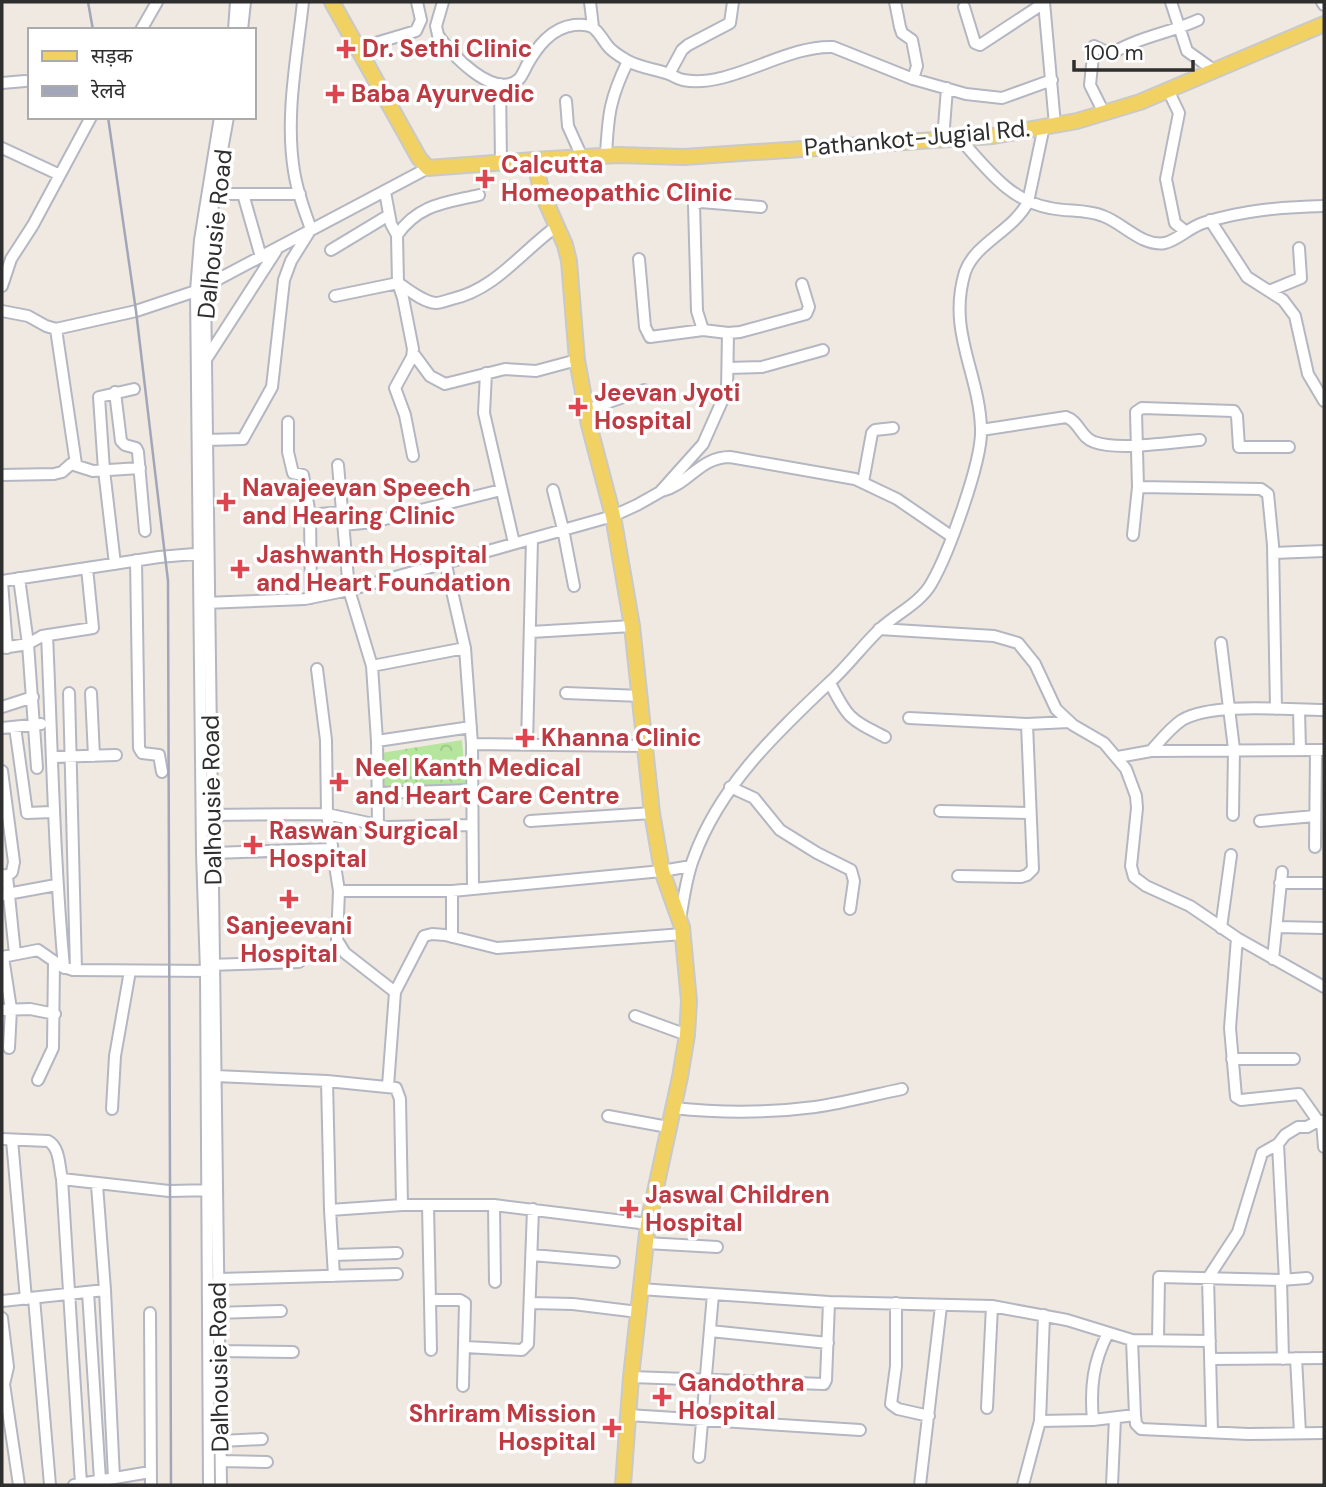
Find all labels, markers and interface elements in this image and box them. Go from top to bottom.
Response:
legend [28,28,256,119]
scale bar [1074,28,1193,72]
place label: Dr. Sethi Clinic [362,33,532,64]
marker: Dr. Sethi Clinic [336,39,356,59]
text: 100 m [1084,39,1144,67]
text: सड़क [91,42,133,70]
text: रेलवे [90,77,126,105]
place label: Baba Ayurvedic [351,78,535,109]
marker: Baba Ayurvedic [325,84,345,104]
street label: Pathankot-Jugial Rd. [803,112,1031,163]
street label: Dalhousie Road [190,148,239,320]
place label: Calcutta Homeopathic Clinic [501,149,733,208]
marker: Calcutta Homeopathic Clinic [475,169,495,189]
place label: Jeevan Jyoti Hospital [594,377,740,436]
marker: Jeevan Jyoti Hospital [568,397,588,417]
place label: Navajeevan Speech and Hearing Clinic [242,472,471,531]
marker: Navajeevan Speech and Hearing Clinic [216,492,236,512]
place label: Jashwanth Hospital and Heart Foundation [256,539,511,598]
marker: Jashwanth Hospital and Heart Foundation [230,559,250,579]
street label: Dalhousie Road [195,715,228,885]
place label: Khanna Clinic [541,722,702,753]
marker: Khanna Clinic [515,728,535,748]
place label: Neel Kanth Medical and Heart Care Centre [355,752,620,811]
marker: Neel Kanth Medical and Heart Care Centre [329,772,349,792]
place label: Raswan Surgical Hospital [269,815,458,874]
marker: Raswan Surgical Hospital [243,835,263,855]
marker: Sanjeevani Hospital [279,889,299,909]
place label: Sanjeevani Hospital [226,910,352,969]
place label: Jaswal Children Hospital [645,1179,830,1238]
marker: Jaswal Children Hospital [619,1199,639,1219]
street label: Dalhousie Road [202,1282,235,1452]
place label: Gandothra Hospital [678,1367,805,1426]
marker: Gandothra Hospital [652,1387,672,1407]
place label: Shriram Mission Hospital [409,1398,596,1457]
marker: Shriram Mission Hospital [602,1418,622,1438]

